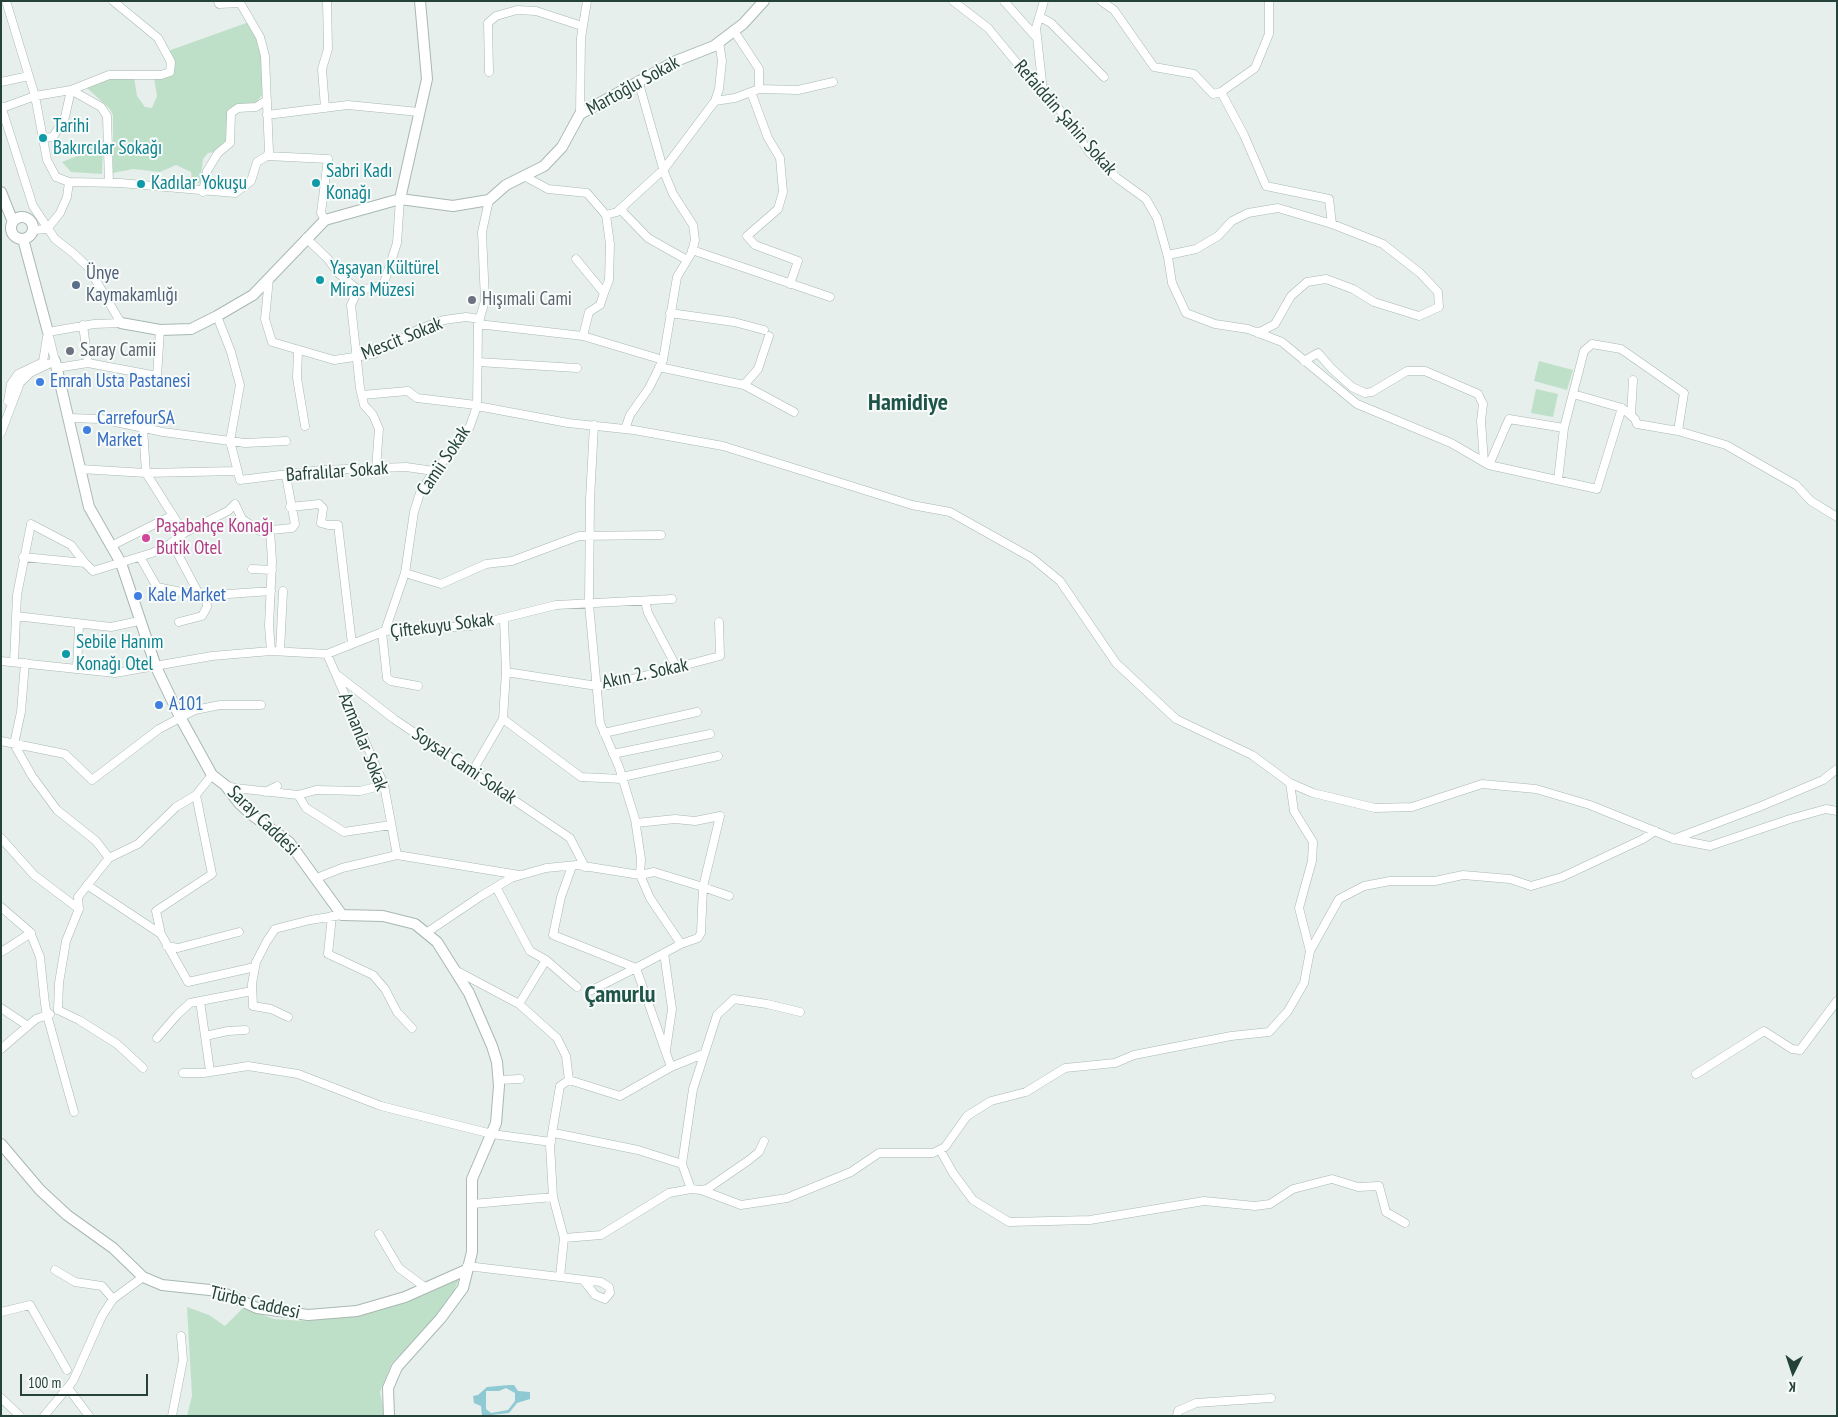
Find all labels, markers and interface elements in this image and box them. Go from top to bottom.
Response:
street label: Martoğlu Sokak [583,51,683,121]
street label: Refaiddin Şahin Sokak [1009,56,1121,180]
place label: Tarihi Bakırcılar Sokağı [53,116,162,160]
marker: Tarihi Bakırcılar Sokağı [37,132,49,144]
place label: Sabri Kadı Konağı [326,161,392,205]
place label: Kadılar Yokuşu [151,173,247,195]
marker: Sabri Kadı Konağı [310,177,322,189]
marker: Kadılar Yokuşu [135,178,147,190]
place label: Yaşayan Kültürel Miras Müzesi [330,258,439,302]
place label: Ünye Kaymakamlığı [86,263,178,307]
marker: Yaşayan Kültürel Miras Müzesi [314,274,326,286]
marker: Ünye Kaymakamlığı [70,279,82,291]
place label: Hışımali Cami [482,289,572,311]
marker: Hışımali Cami [466,294,478,306]
street label: Mescit Sokak [358,312,446,366]
place label: Saray Camii [80,340,156,362]
marker: Saray Camii [64,345,76,357]
place label: Emrah Usta Pastanesi [50,371,191,393]
marker: Emrah Usta Pastanesi [34,376,46,388]
district label: Hamidiye [868,389,948,417]
place label: CarrefourSA Market [97,408,175,452]
street label: Camii Sokak [412,422,476,500]
marker: CarrefourSA Market [81,424,93,436]
street label: Bafralılar Sokak [285,457,389,487]
place label: Paşabahçe Konağı Butik Otel [156,516,273,560]
marker: Paşabahçe Konağı Butik Otel [140,532,152,544]
place label: Kale Market [148,585,226,607]
marker: Kale Market [132,590,144,602]
street label: Çiftekuyu Sokak [389,608,495,644]
place label: Sebile Hanım Konağı Otel [76,632,163,676]
marker: Sebile Hanım Konağı Otel [60,648,72,660]
street label: Akın 2. Sokak [600,654,690,694]
street label: Azmanlar Sokak [333,690,393,794]
place label: A101 [169,694,204,716]
marker: A101 [153,699,165,711]
street label: Soysal Cami Sokak [407,723,521,809]
street label: Saray Caddesi [222,781,304,861]
district label: Çamurlu [585,981,655,1009]
street label: Türbe Caddesi [208,1282,302,1324]
north arrow [1768,1347,1818,1397]
scale bar [22,1364,150,1396]
text: 100 m [28,1373,61,1392]
text: K [1788,1378,1796,1396]

